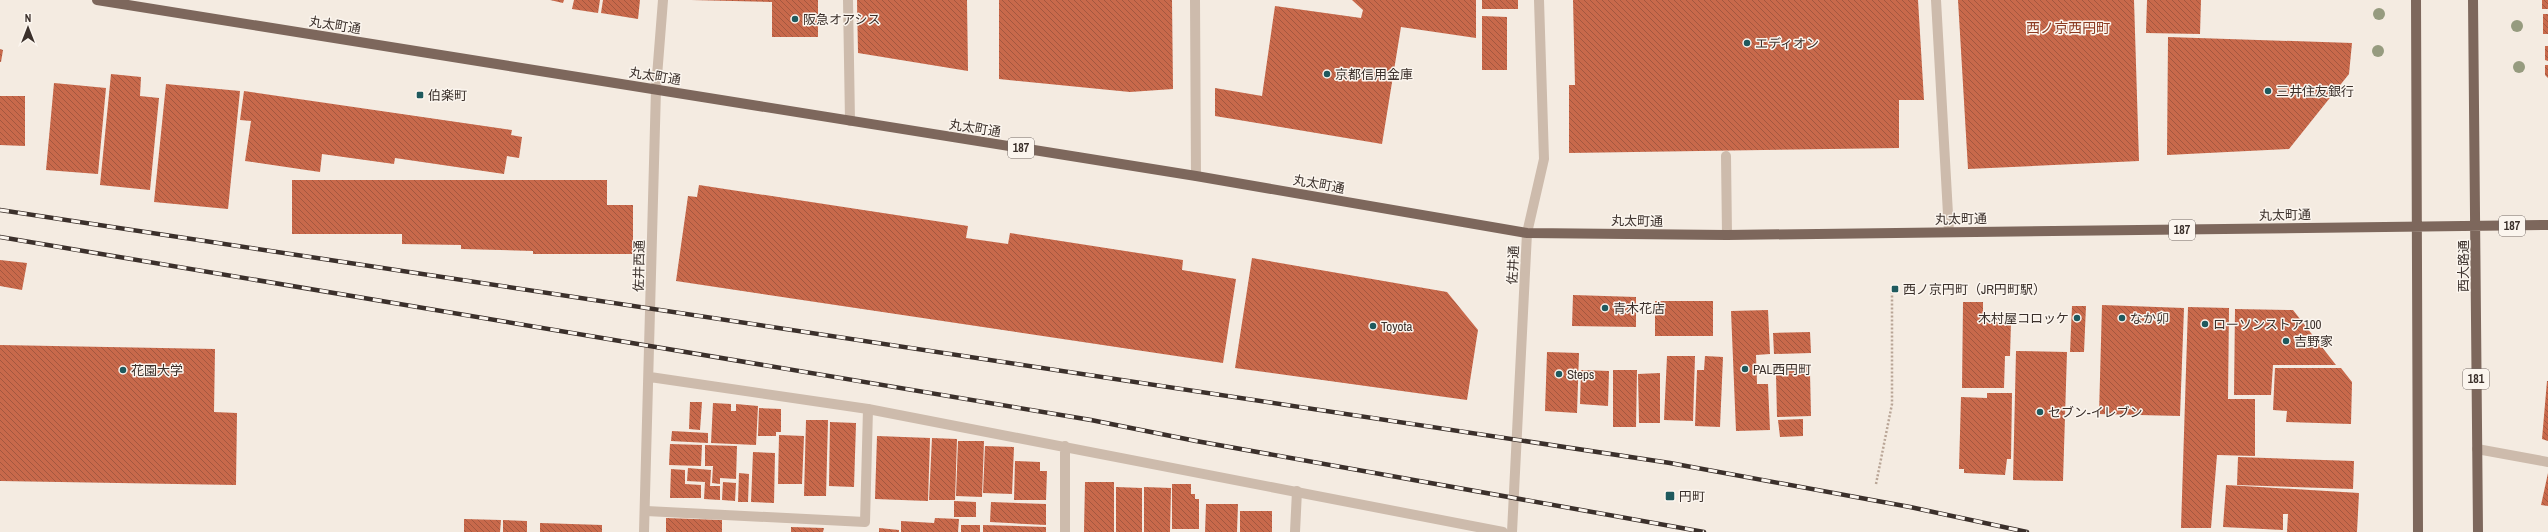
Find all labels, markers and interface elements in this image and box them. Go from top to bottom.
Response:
north arrow [8,8,48,48]
text: N [25,11,31,25]
place label: 阪急オアシス [803,11,880,28]
street label: 丸太町通 [308,13,362,37]
marker: 阪急オアシス [790,14,800,24]
district label: 西ノ京西円町 [2026,19,2110,37]
place label: エディオン [1755,35,1819,52]
marker: エディオン [1742,38,1752,48]
street label: 丸太町通 [628,64,682,88]
place label: 京都信用金庫 [1335,66,1413,83]
marker: 京都信用金庫 [1322,69,1332,79]
place label: 三井住友銀行 [2276,83,2354,100]
marker: 三井住友銀行 [2263,86,2273,96]
place label: 伯楽町 [428,87,467,104]
marker: 伯楽町 [415,90,425,100]
street label: 丸太町通 [948,116,1002,140]
road number: 187 [1008,138,1034,158]
street label: 丸太町通 [1292,171,1346,197]
street label: 丸太町通 [2259,206,2311,224]
street label: 丸太町通 [1935,210,1987,228]
street label: 丸太町通 [1611,212,1663,230]
road number: 187 [2499,216,2525,236]
road number: 187 [2169,220,2195,240]
street label: 佐井西通 [630,240,648,292]
street label: 西大路通 [2455,240,2472,292]
street label: 佐井通 [1503,245,1523,285]
place label: 西ノ京円町（JR円町駅） [1903,281,2046,298]
marker: 西ノ京円町（JR円町駅） [1890,284,1900,294]
place label: 青木花店 [1613,300,1665,317]
marker: 青木花店 [1600,303,1610,313]
place label: 木村屋コロッケ [1978,310,2069,327]
place label: なか卯 [2130,310,2169,327]
marker: 木村屋コロッケ [2072,313,2082,323]
marker: なか卯 [2117,313,2127,323]
place label: ローソンストア100 [2213,316,2322,333]
place label: Toyota [1381,318,1412,335]
marker: ローソンストア100 [2200,319,2210,329]
marker: Toyota [1368,321,1378,331]
place label: 吉野家 [2294,333,2333,350]
marker: 吉野家 [2281,336,2291,346]
place label: PAL西円町 [1753,361,1811,378]
place label: 花園大学 [131,362,183,379]
marker: PAL西円町 [1740,364,1750,374]
marker: 花園大学 [118,365,128,375]
place label: Steps [1567,366,1594,383]
marker: Steps [1554,369,1564,379]
road number: 181 [2463,369,2489,389]
place label: セブン-イレブン [2048,404,2143,421]
marker: セブン-イレブン [2035,407,2045,417]
place label: 円町 [1679,488,1705,505]
marker: 円町 [1664,490,1676,502]

